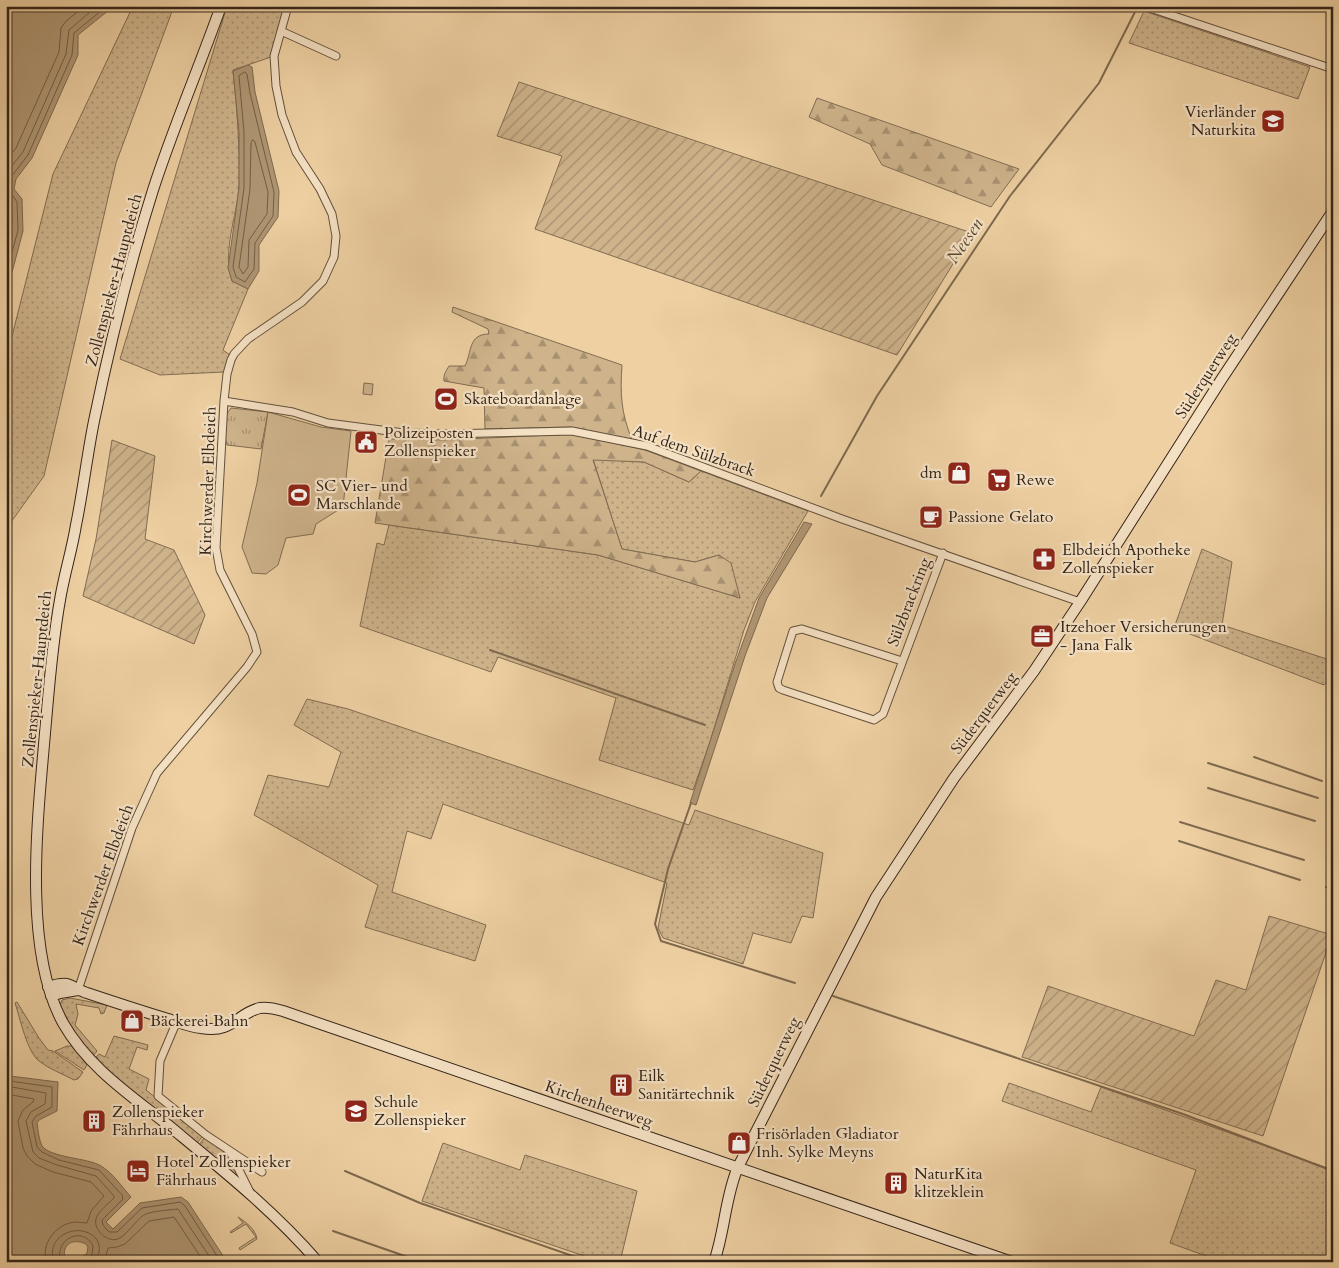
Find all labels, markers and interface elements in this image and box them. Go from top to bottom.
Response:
place label: Vierländer Naturkita [1185,101,1256,141]
school or university icon: Vierländer Naturkita [1260,108,1286,134]
street label: Zollenspieker-Hauptdeich [80,191,148,369]
water label: Neesen [941,213,989,269]
street label: Süderquerweg [1170,329,1242,423]
sports icon: Skateboardanlage [433,386,459,412]
place label: Skateboardanlage [464,388,582,410]
street label: Kirchwerder Elbdeich [194,406,222,556]
street label: Auf dem Sülzbrack [630,420,759,482]
place label: Polizeiposten Zollenspieker [384,422,476,462]
public building icon: Polizeiposten Zollenspieker [353,429,379,455]
shop icon: dm [946,460,972,486]
place label: dm [920,462,942,484]
supermarket icon: Rewe [986,467,1012,493]
place label: Rewe [1016,469,1054,491]
place label: SC Vier- und Marschlande [316,475,408,515]
sports icon: SC Vier- und Marschlande [286,482,312,508]
cafe icon: Passione Gelato [918,504,944,530]
place label: Passione Gelato [948,506,1054,528]
place label: Elbdeich Apotheke Zollenspieker [1062,539,1191,579]
pharmacy icon: Elbdeich Apotheke Zollenspieker [1031,546,1057,572]
street label: Sülzbrackring [882,554,936,650]
street label: Zollenspieker-Hauptdeich [17,589,57,769]
place label: Itzehoer Versicherungen - Jana Falk [1060,616,1227,656]
office icon: Itzehoer Versicherungen - Jana Falk [1029,623,1055,649]
street label: Süderquerweg [946,667,1022,759]
street label: Kirchwerder Elbdeich [67,801,139,949]
shop icon: Bäckerei Bahn [119,1008,145,1034]
place label: Bäckerei Bahn [150,1010,249,1032]
street label: Süderquerweg [743,1013,805,1111]
place label: Eilk Sanitärtechnik [638,1065,735,1105]
building icon: Eilk Sanitärtechnik [608,1072,634,1098]
street label: Kirchenheerweg [542,1075,656,1133]
place label: Schule Zollenspieker [374,1091,466,1131]
school or university icon: Schule Zollenspieker [343,1098,369,1124]
place label: Zollenspieker Fährhaus [112,1101,204,1141]
building icon: Zollenspieker Fährhaus [81,1108,107,1134]
place label: Frisörladen Gladiator Inh. Sylke Meyns [756,1123,899,1163]
shop icon: Frisörladen Gladiator Inh. Sylke Meyns [726,1130,752,1156]
place label: Hotel Zollenspieker Fährhaus [156,1151,291,1191]
hotel icon: Hotel Zollenspieker Fährhaus [125,1158,151,1184]
place label: NaturKita klitzeklein [914,1163,984,1203]
building icon: NaturKita klitzeklein [883,1170,909,1196]

